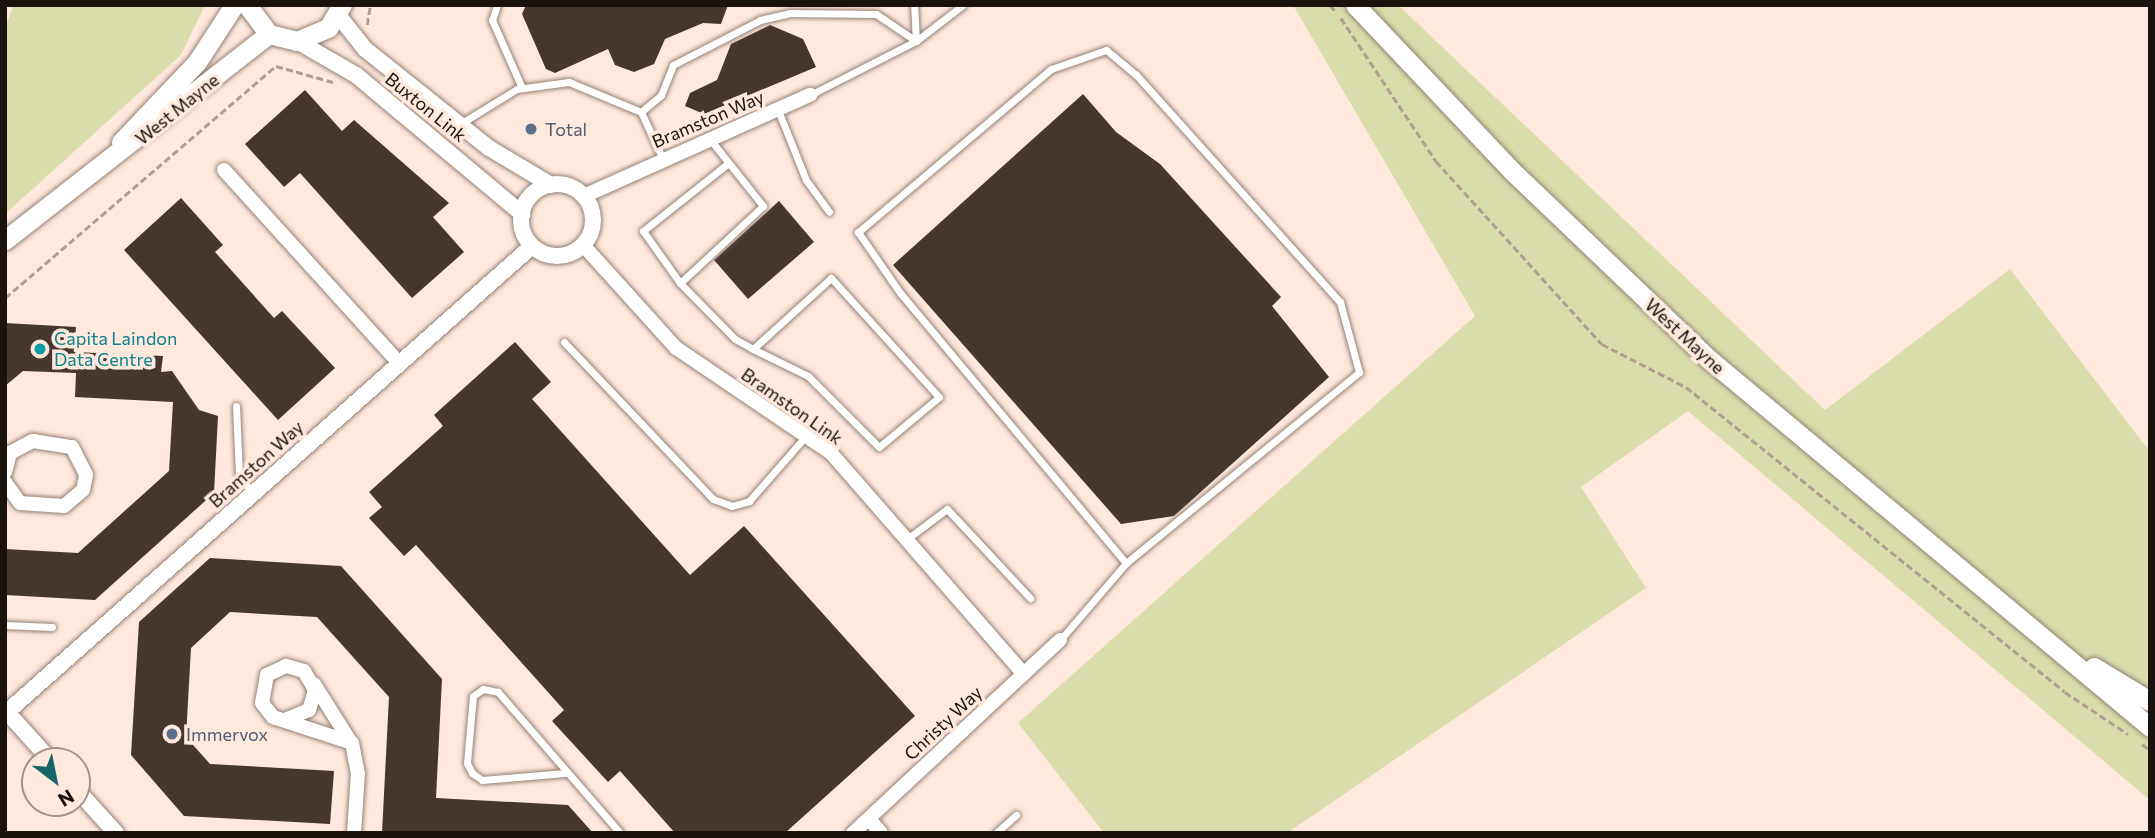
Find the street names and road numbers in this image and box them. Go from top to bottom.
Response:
street label: Buxton Link [381,68,471,146]
street label: West Mayne [131,69,223,149]
street label: Bramston Way [649,86,767,152]
street label: West Mayne [1641,294,1729,378]
street label: Bramston Link [737,363,847,449]
street label: Bramston Way [204,416,308,512]
street label: Christy Way [900,681,986,765]

